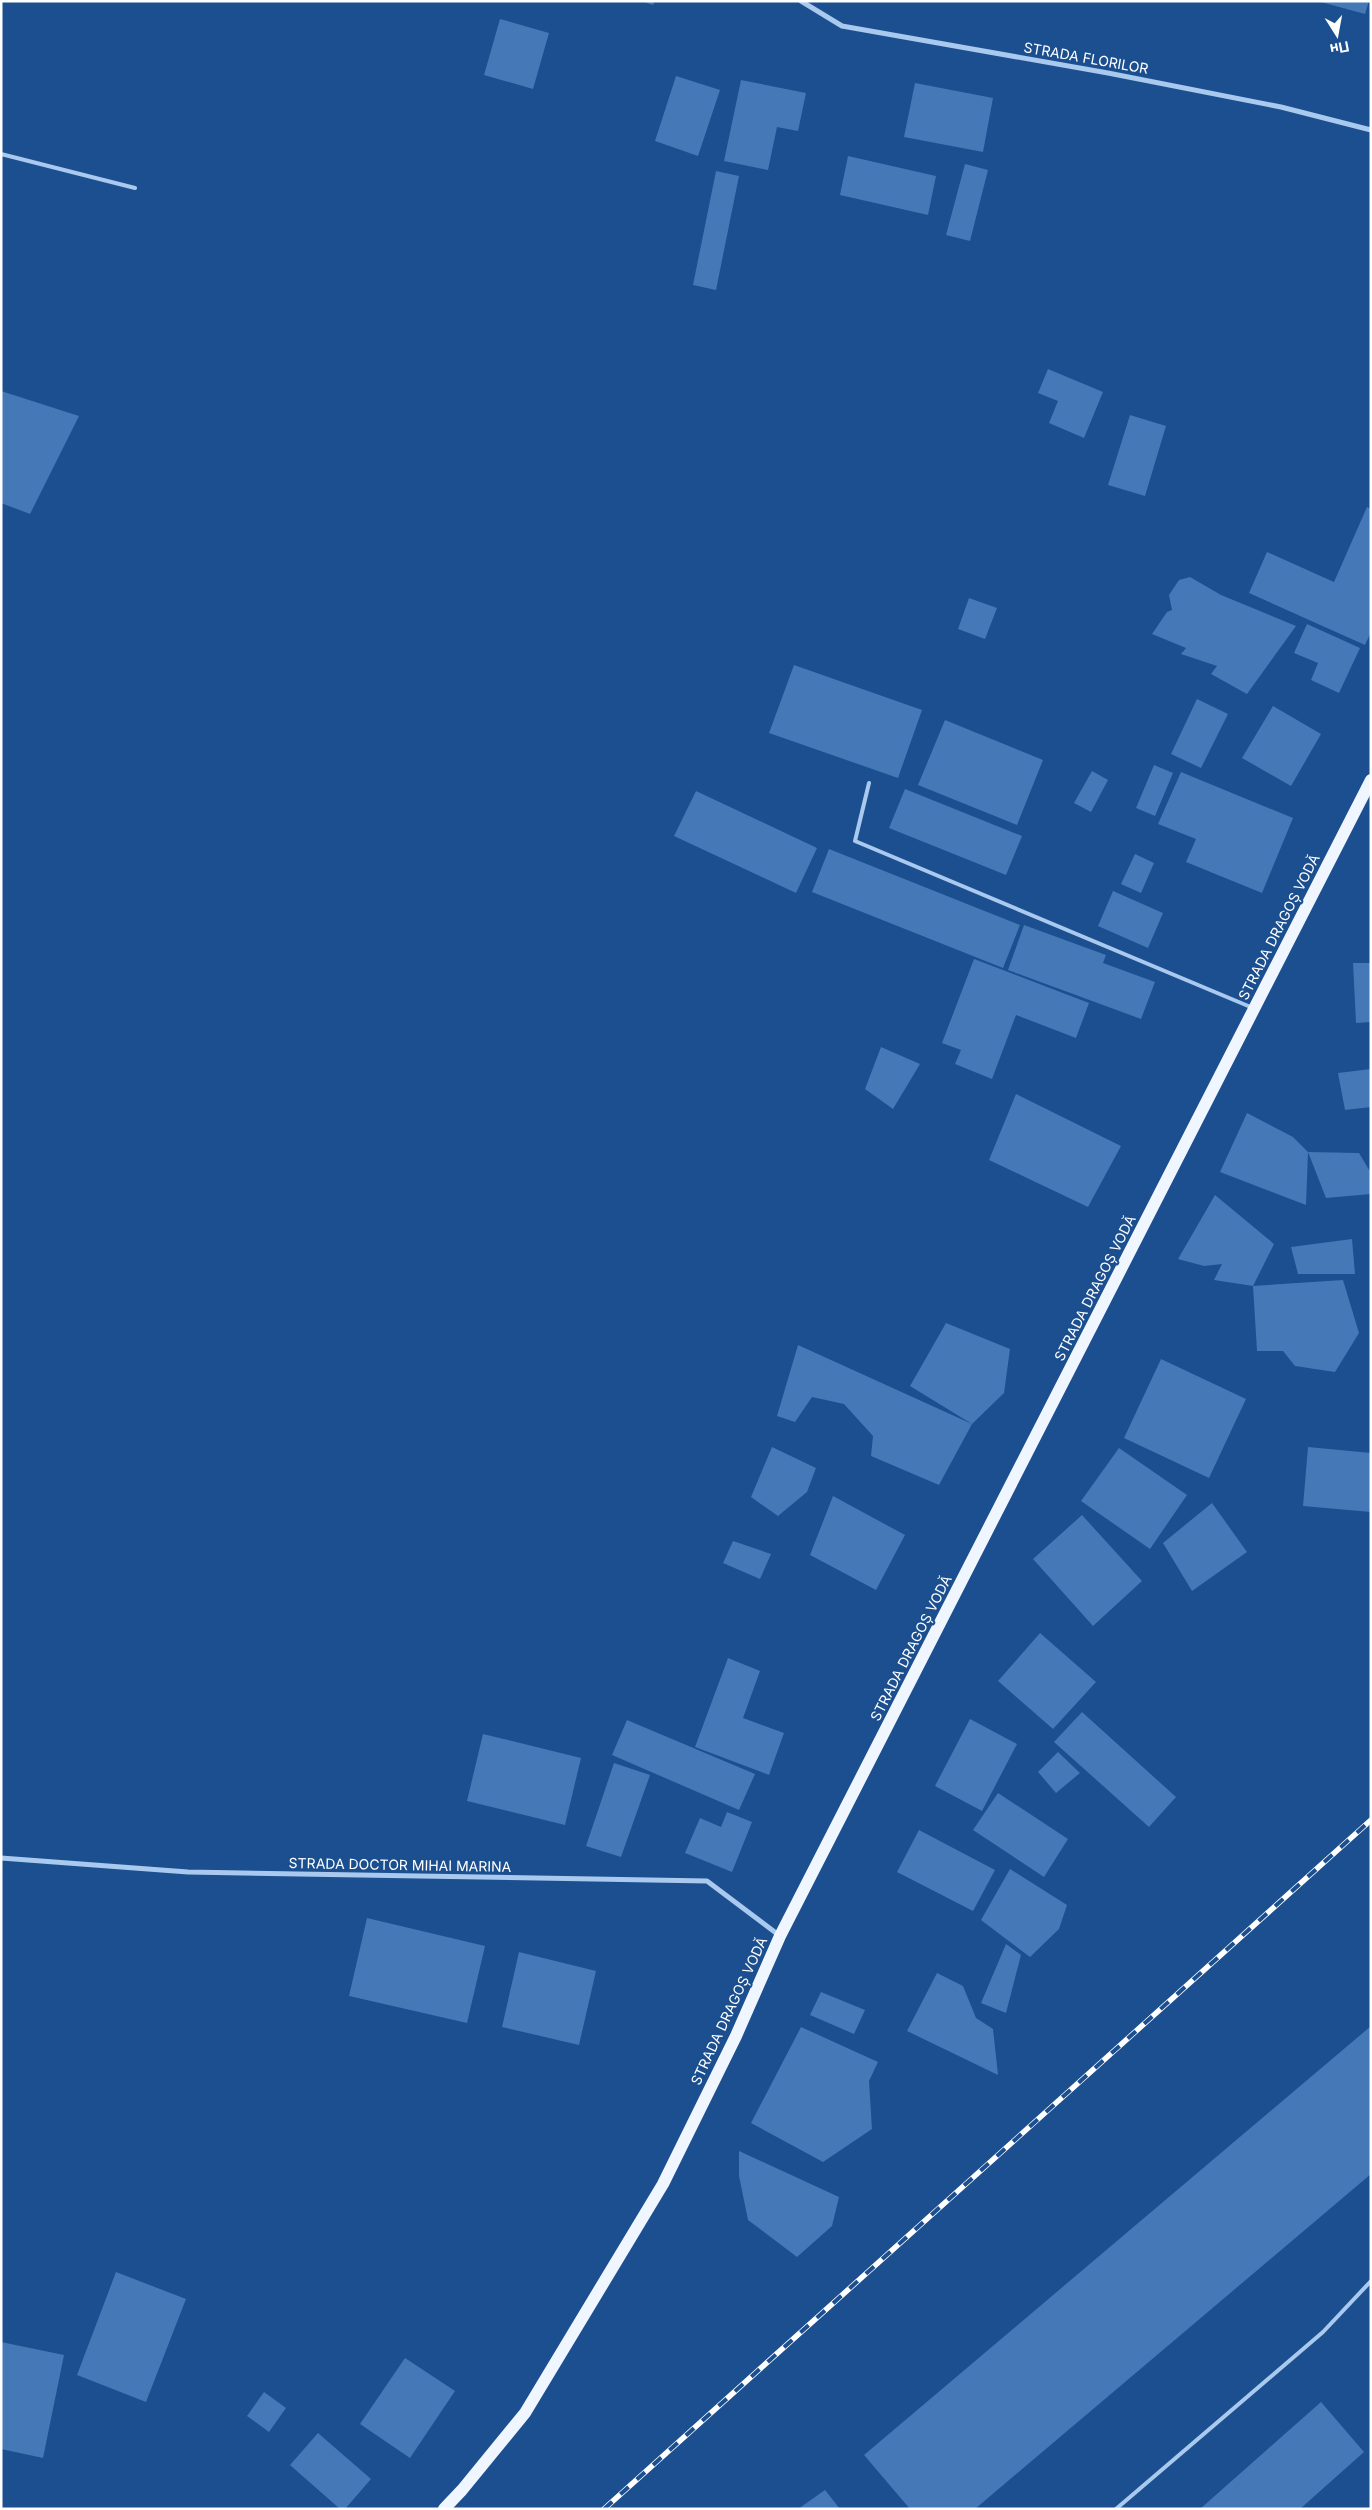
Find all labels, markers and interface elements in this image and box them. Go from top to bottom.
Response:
north arrow [1312,10,1362,60]
street label: STRADA FLORILOR [1022,38,1150,77]
text: Пн [1329,38,1351,58]
street label: STRADA DRAGOȘ VODĂ [1233,850,1324,1003]
street label: STRADA DRAGOȘ VODĂ [1049,1211,1140,1364]
street label: STRADA DRAGOȘ VODĂ [865,1571,956,1724]
street label: STRADA DOCTOR MIHAI MARINA [289,1854,512,1875]
street label: STRADA DRAGOȘ VODĂ [686,1933,771,2088]

